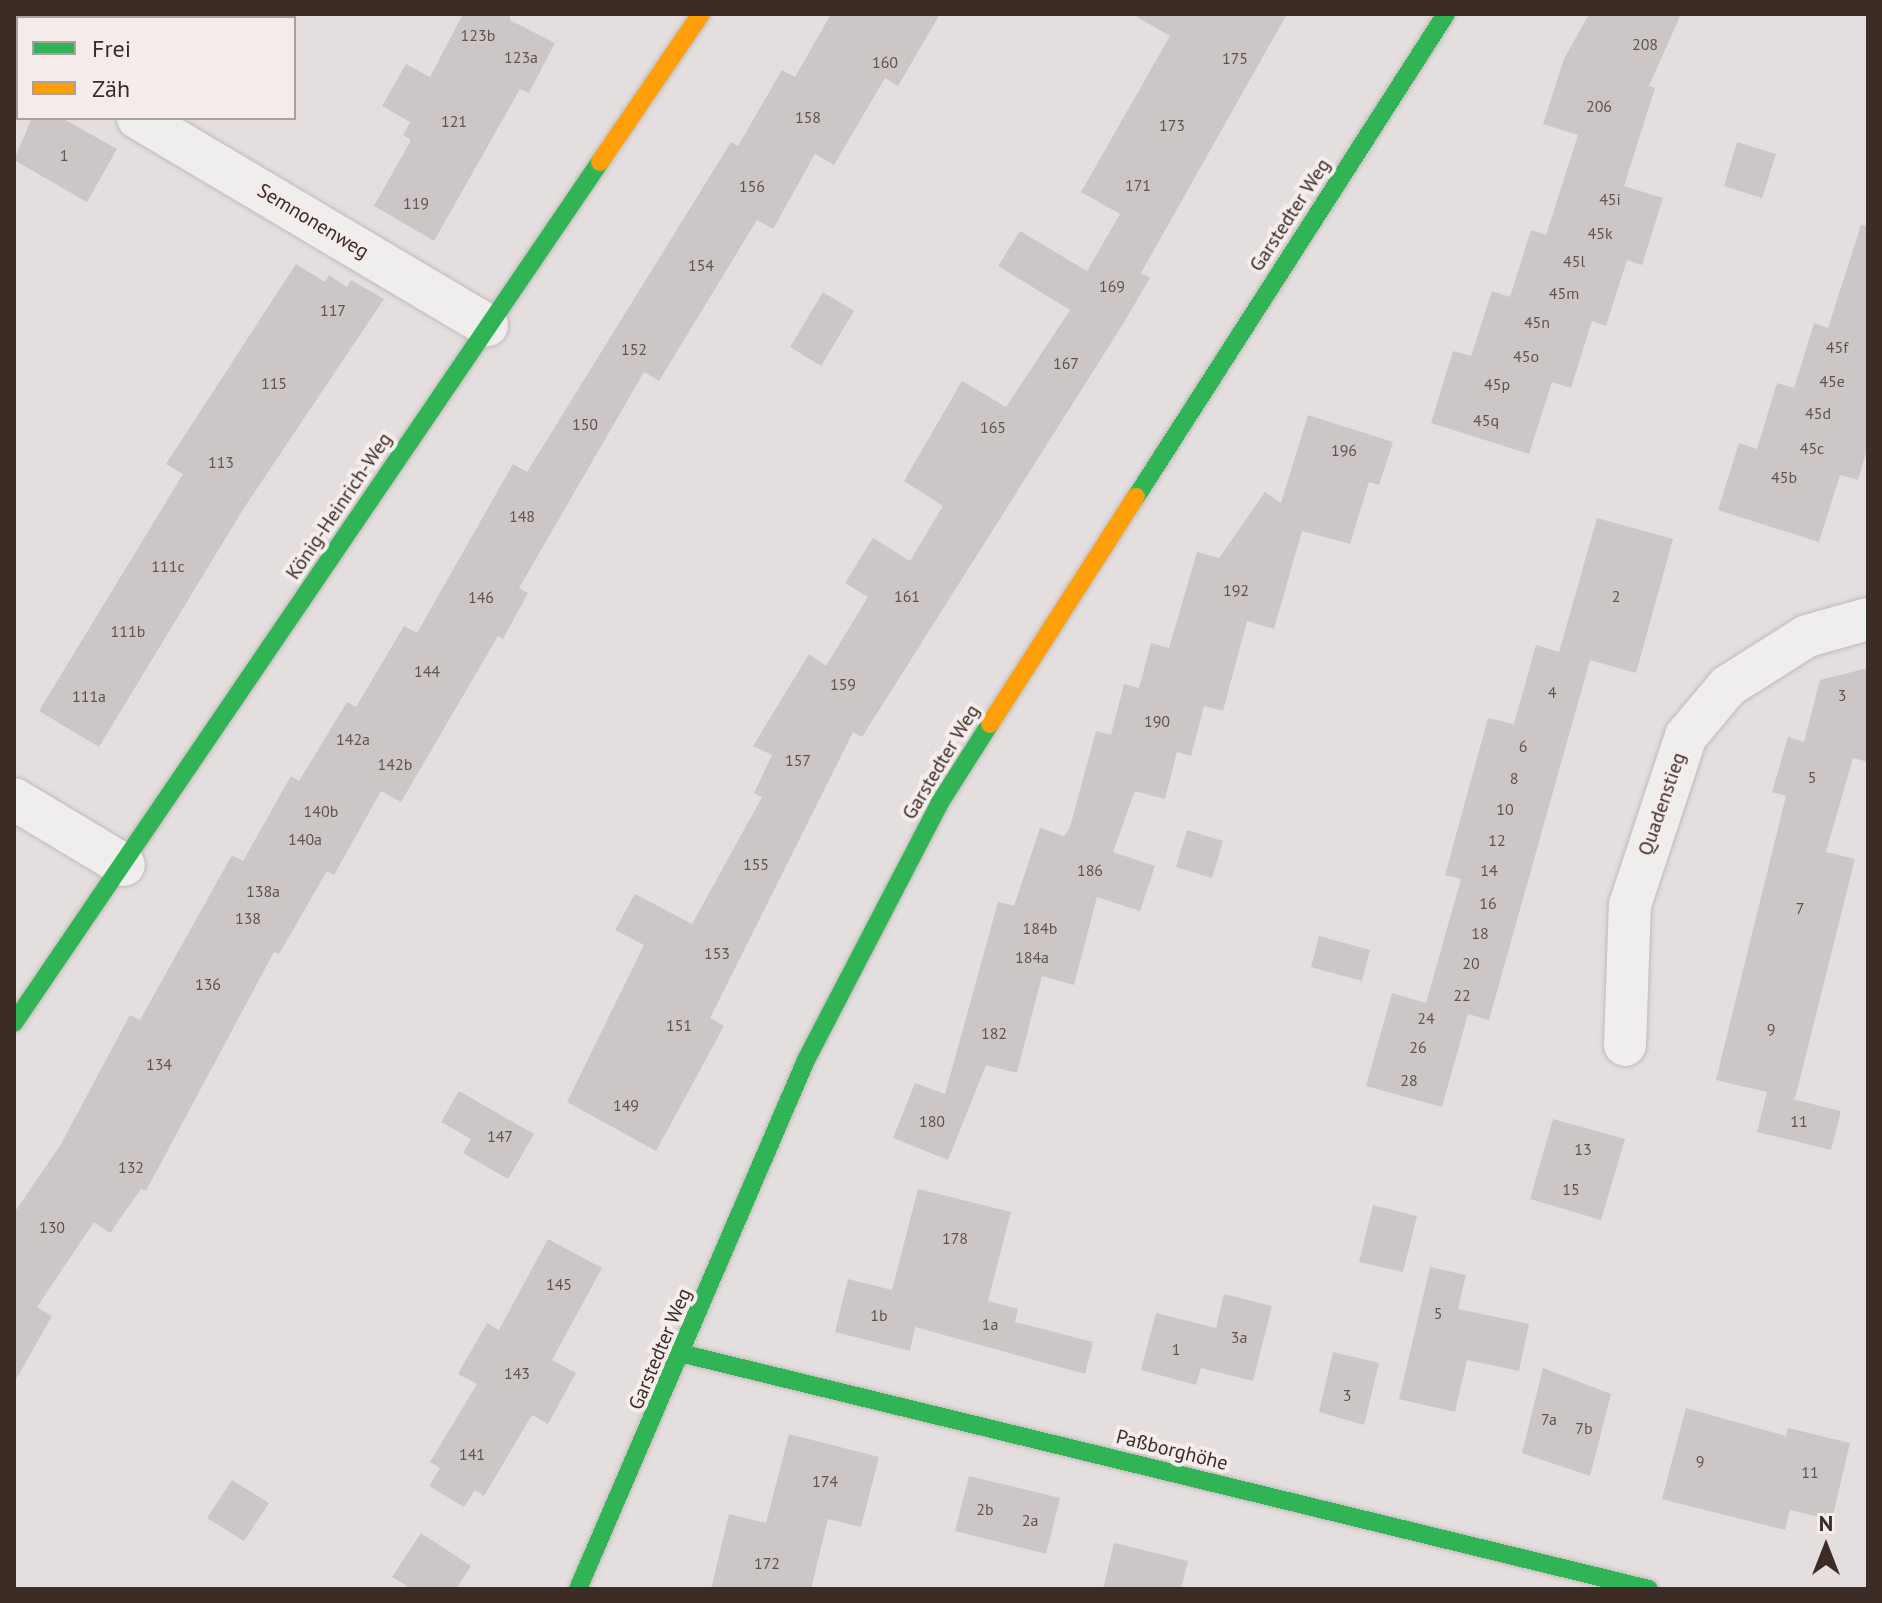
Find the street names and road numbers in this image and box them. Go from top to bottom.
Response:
street label: Garstedter Weg [1245,154,1335,276]
street label: Semnonenweg [253,178,373,264]
street label: König-Heinrich-Weg [281,428,397,584]
street label: Garstedter Weg [897,700,985,824]
street label: Quadenstieg [1633,749,1691,859]
street label: Garstedter Weg [624,1284,696,1414]
street label: Paßborghöhe [1114,1425,1230,1475]

